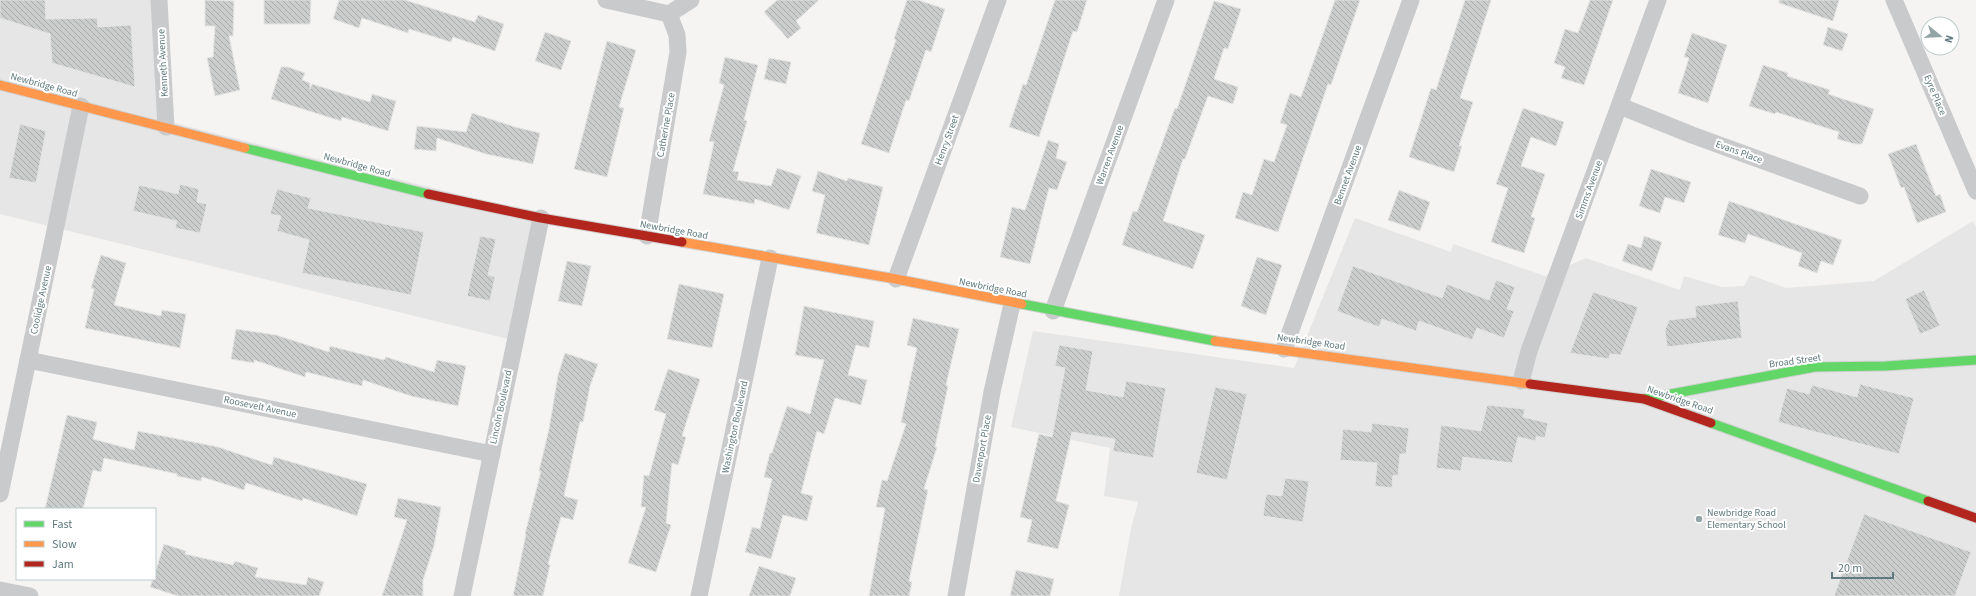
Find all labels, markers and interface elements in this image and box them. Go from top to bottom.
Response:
north arrow [1920,16,1960,56]
street label: Kenneth Avenue [154,29,172,97]
text: N [1941,33,1957,45]
street label: Newbridge Road [9,69,79,101]
street label: Eyre Place [1920,73,1950,117]
street label: Catherine Place [653,92,679,158]
street label: Henry Street [931,112,963,167]
street label: Warren Avenue [1093,123,1127,187]
street label: Evans Place [1714,137,1764,167]
street label: Bennet Avenue [1331,143,1365,207]
street label: Newbridge Road [322,149,392,181]
street label: Simms Avenue [1572,159,1606,221]
street label: Newbridge Road [639,217,709,243]
street label: Coolidge Avenue [27,264,55,336]
street label: Newbridge Road [958,275,1028,301]
street label: Newbridge Road [1276,330,1346,354]
street label: Broad Street [1768,350,1822,372]
street label: Lincoln Boulevard [486,369,516,445]
street label: Washington Boulevard [718,379,752,475]
street label: Newbridge Road [1645,382,1715,418]
street label: Roosevelt Avenue [222,392,298,422]
street label: Davenport Place [969,414,995,484]
place label: Newbridge Road Elementary School [1707,506,1786,532]
legend [16,508,156,580]
marker: Newbridge Road Elementary School [1694,514,1704,524]
text: Fast [52,516,72,533]
text: Slow [52,536,77,553]
scale bar [1832,554,1893,580]
text: Jam [52,556,74,573]
text: 20 m [1838,560,1862,577]

